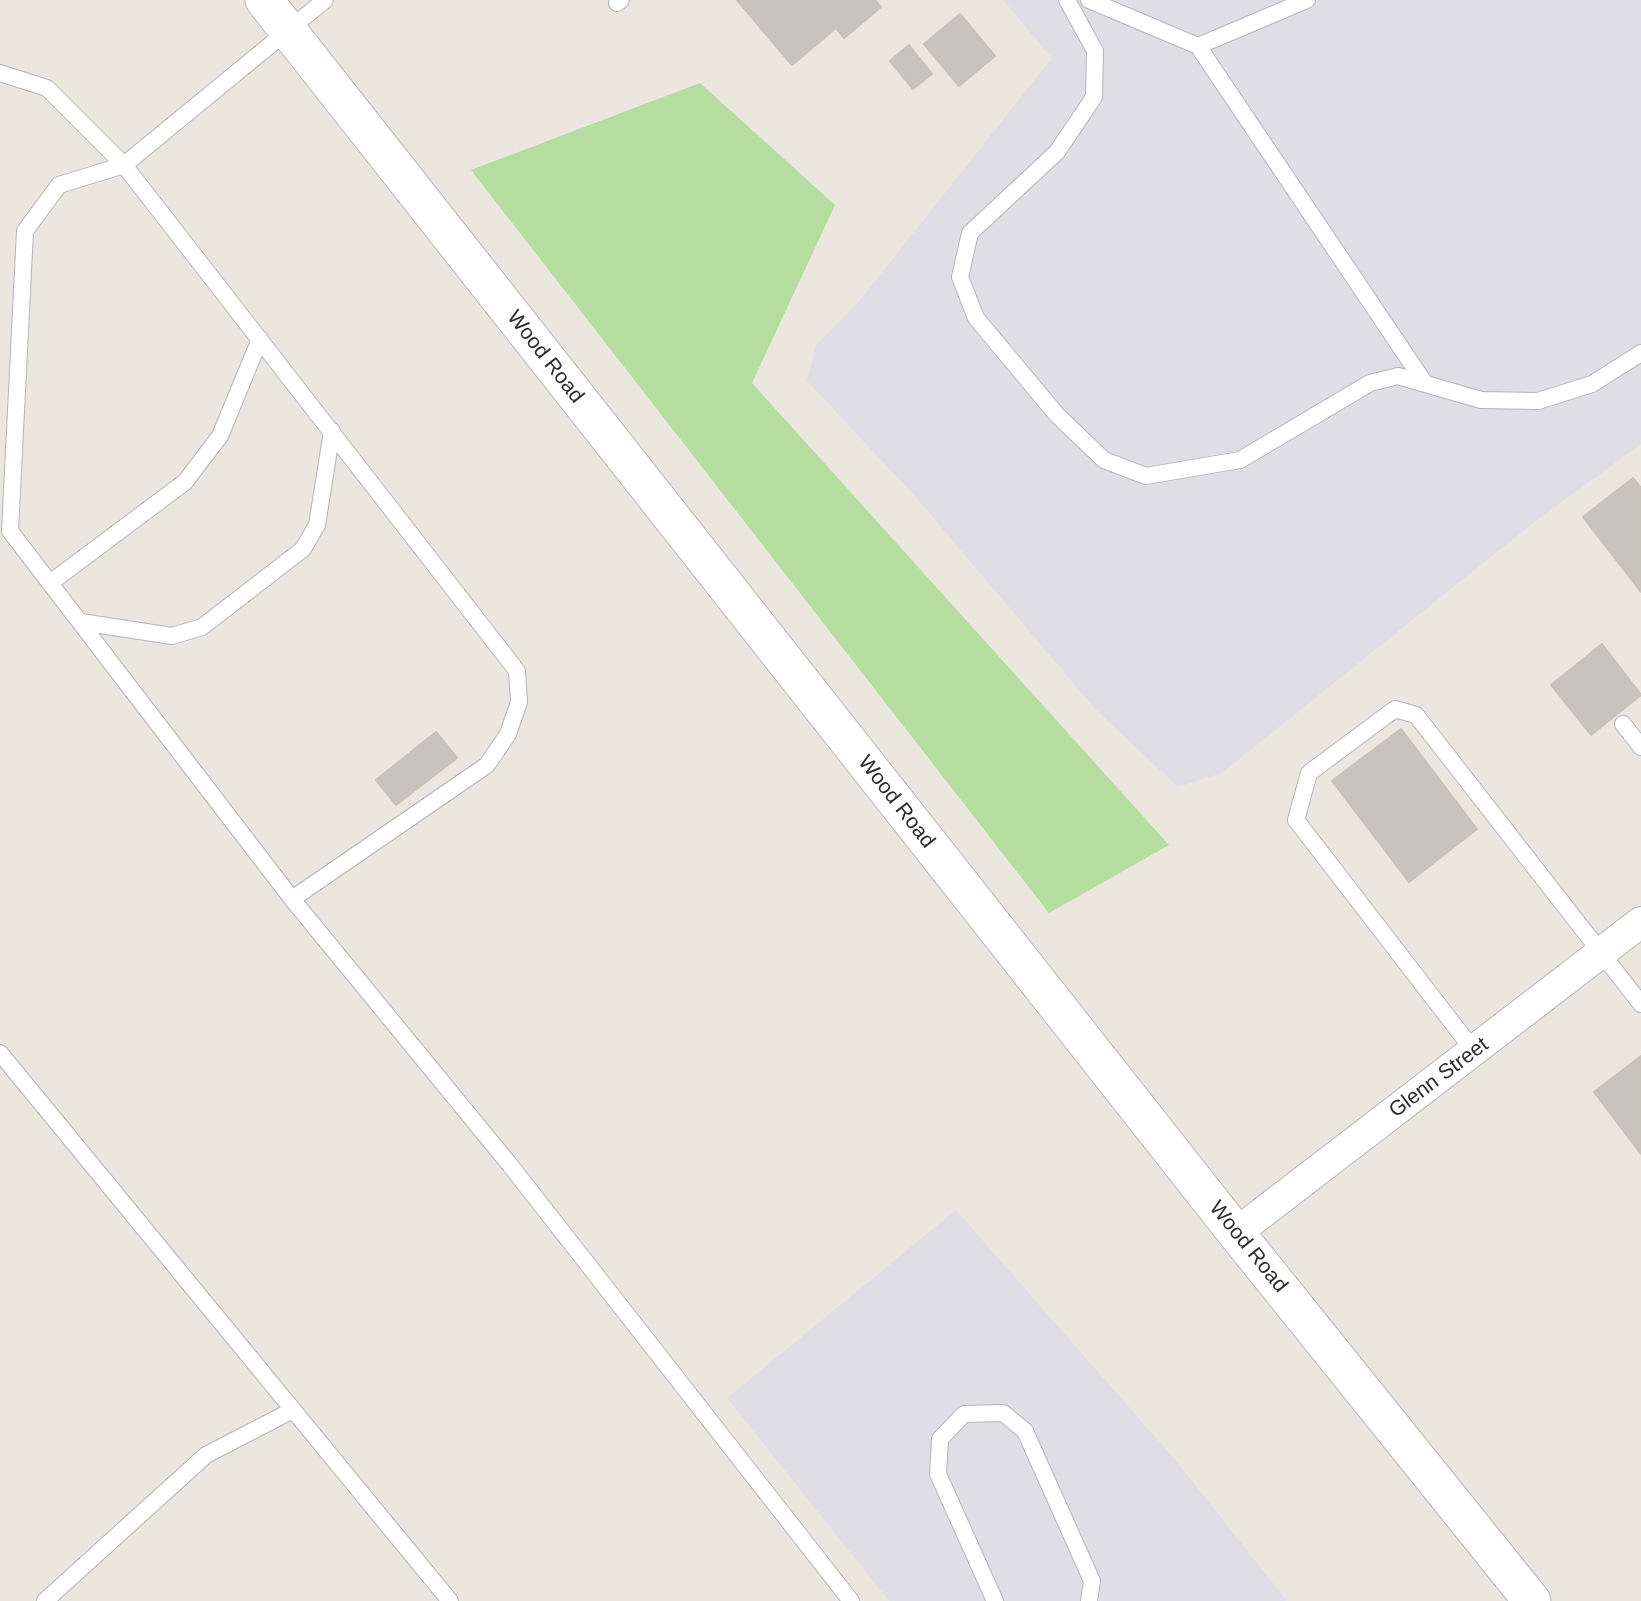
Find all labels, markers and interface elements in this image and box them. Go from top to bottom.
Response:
street label: Wood Road [501,306,589,408]
street label: Wood Road [852,751,940,853]
street label: Glenn Street [1384,1032,1494,1124]
street label: Wood Road [1203,1196,1293,1298]

